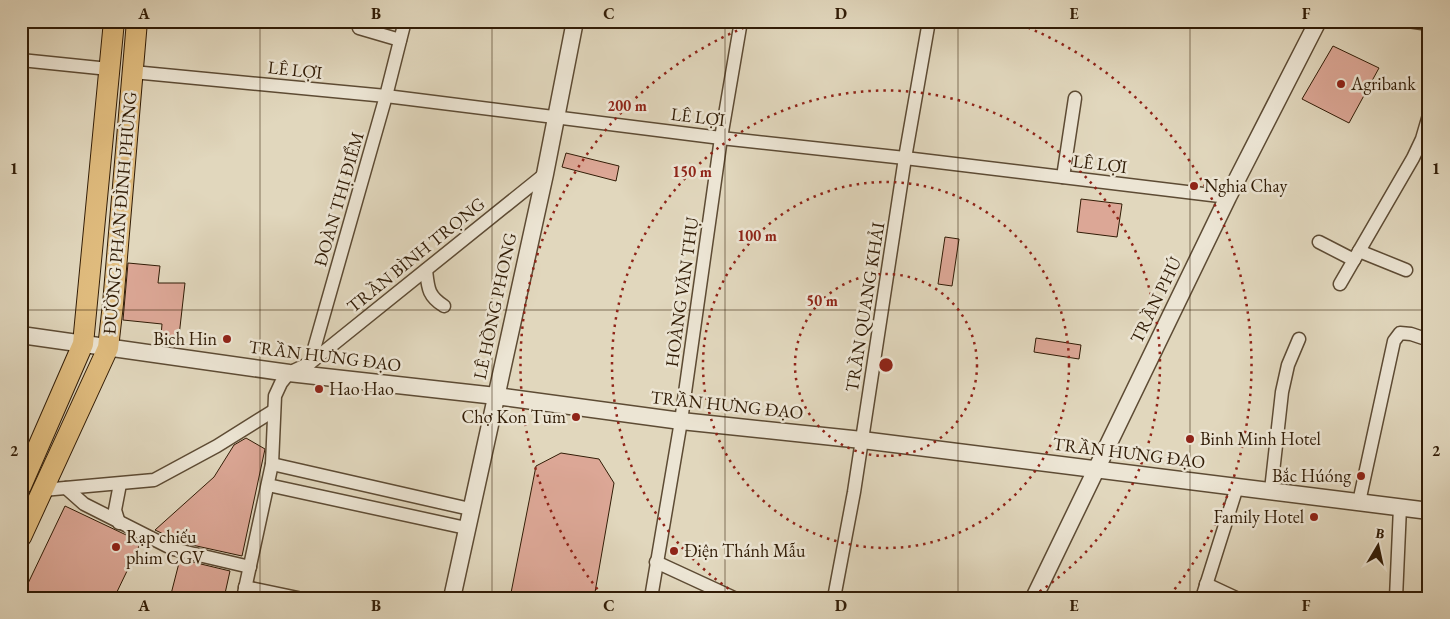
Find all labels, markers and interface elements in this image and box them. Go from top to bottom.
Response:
text: A [137,3,150,24]
text: B [371,3,381,24]
text: C [603,3,615,24]
text: D [835,3,847,24]
text: E [1069,3,1079,24]
text: F [1302,3,1311,24]
street label: LÊ LỢI [267,55,323,84]
place label: Agribank [1350,72,1416,95]
marker: Agribank [1335,78,1347,90]
street label: ĐƯỜNG PHAN ĐÌNH PHÙNG [97,91,142,335]
text: 200 m [607,96,647,115]
street label: LÊ LỢI [670,102,727,131]
street label: ĐOÀN THỊ ĐIỂM [308,129,369,269]
street label: LÊ LỢI [1072,149,1129,178]
text: 1 [10,158,18,179]
text: 1 [1432,158,1440,179]
text: 150 m [672,162,712,181]
place label: Nghia Chay [1204,174,1288,197]
marker: Nghia Chay [1188,180,1200,192]
street label: TRẦN BÌNH TRỌNG [342,192,489,317]
street label: HOÀNG VĂN THỤ [660,215,704,368]
street label: TRẦN QUANG KHẢI [840,220,889,394]
text: 100 m [737,226,777,245]
street label: LÊ HỒNG PHONG [468,231,521,381]
street label: TRẦN PHÚ [1125,252,1187,347]
text: 50 m [806,291,838,310]
place label: Bich Hin [153,327,217,350]
marker: Bich Hin [221,333,233,345]
street label: TRẦN HƯNG ĐẠO [248,335,403,376]
centre of rings [877,356,895,374]
place label: Hao Hao [329,377,394,400]
marker: Hao Hao [313,383,325,395]
street label: TRẦN HƯNG ĐẠO [650,385,805,424]
place label: Chợ Kon Tum [461,405,566,428]
marker: Chợ Kon Tum [570,411,582,423]
place label: Binh Minh Hotel [1200,427,1321,450]
street label: TRẦN HƯNG ĐẠO [1052,432,1207,473]
marker: Binh Minh Hotel [1184,433,1196,445]
text: 2 [10,440,19,461]
text: 2 [1432,440,1441,461]
place label: Bắc Húóng [1272,464,1351,487]
marker: Bắc Húóng [1355,470,1367,482]
place label: Family Hotel [1213,505,1304,528]
marker: Family Hotel [1308,511,1320,523]
north arrow [1352,522,1402,572]
text: B [1374,524,1386,543]
place label: Rạp chiếu phim CGV [126,525,205,569]
place label: Điện Thánh Mẫu [684,539,806,562]
marker: Rạp chiếu phim CGV [110,541,122,553]
marker: Điện Thánh Mẫu [668,545,680,557]
text: A [137,595,150,616]
text: B [371,595,381,616]
text: C [603,595,615,616]
text: D [835,595,847,616]
text: E [1069,595,1079,616]
text: F [1302,595,1311,616]

